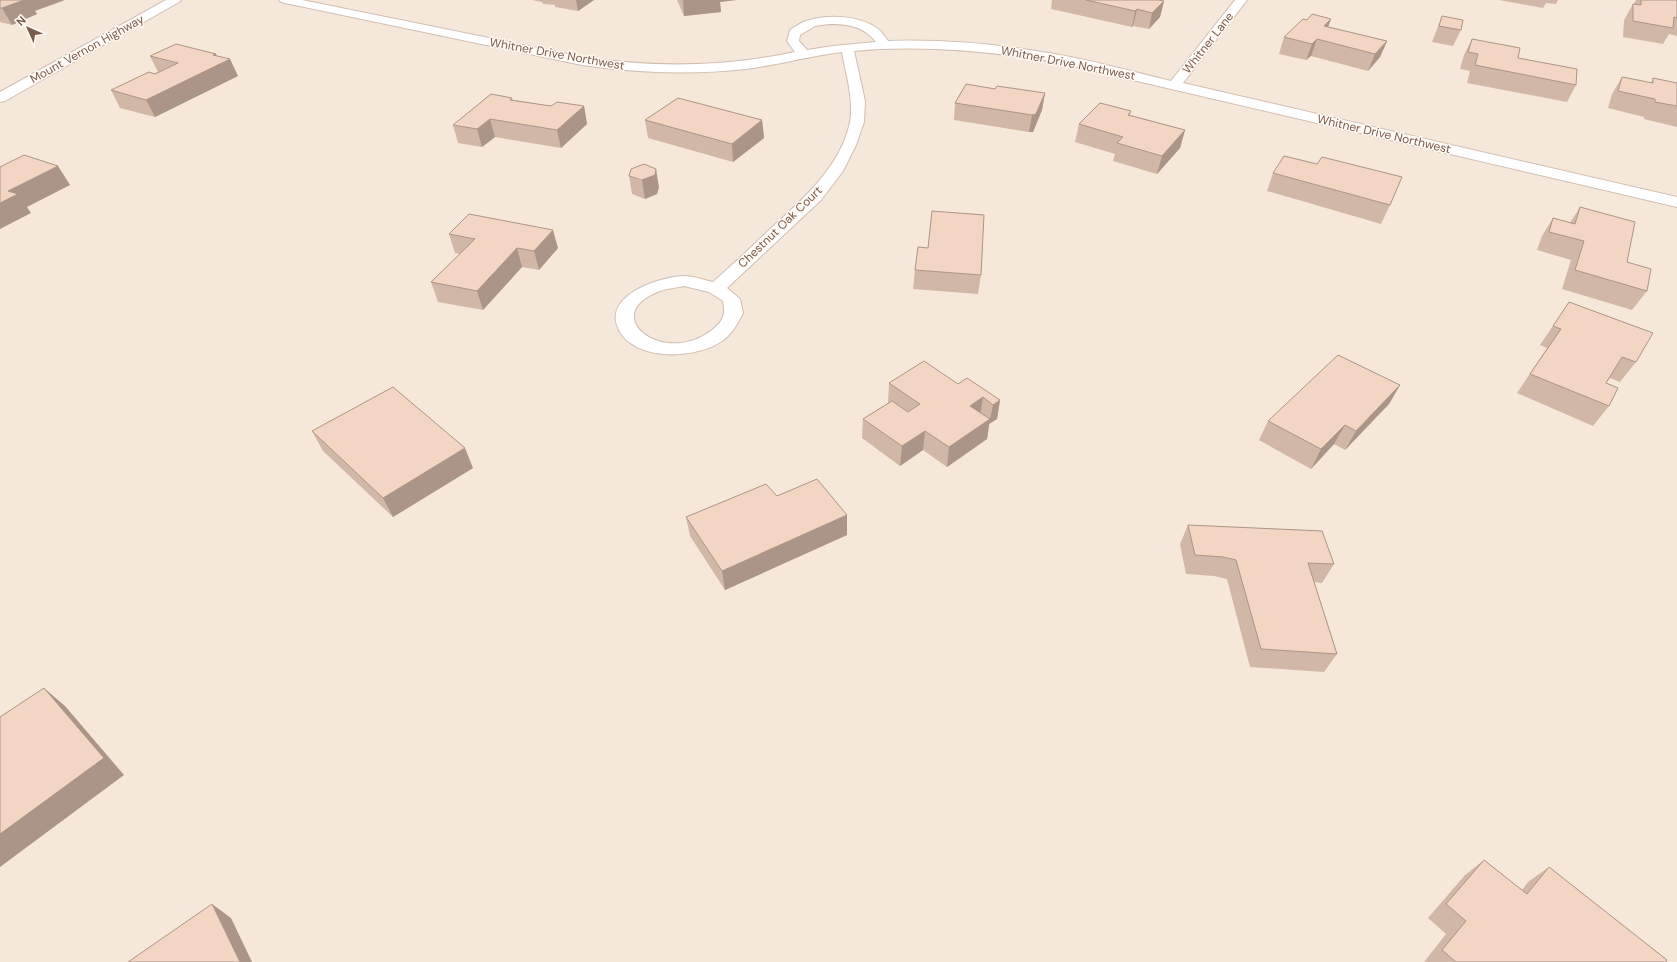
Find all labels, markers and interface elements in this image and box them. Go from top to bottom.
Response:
north arrow [8,8,48,48]
street label: Whitner Lane [1179,9,1237,77]
street label: Mount Vernon Highway [27,11,147,87]
text: N [13,13,29,29]
street label: Whitner Drive Northwest [488,34,626,74]
street label: Whitner Drive Northwest [999,42,1137,84]
street label: Whitner Drive Northwest [1316,111,1453,157]
street label: Chestnut Oak Court [734,182,826,271]

